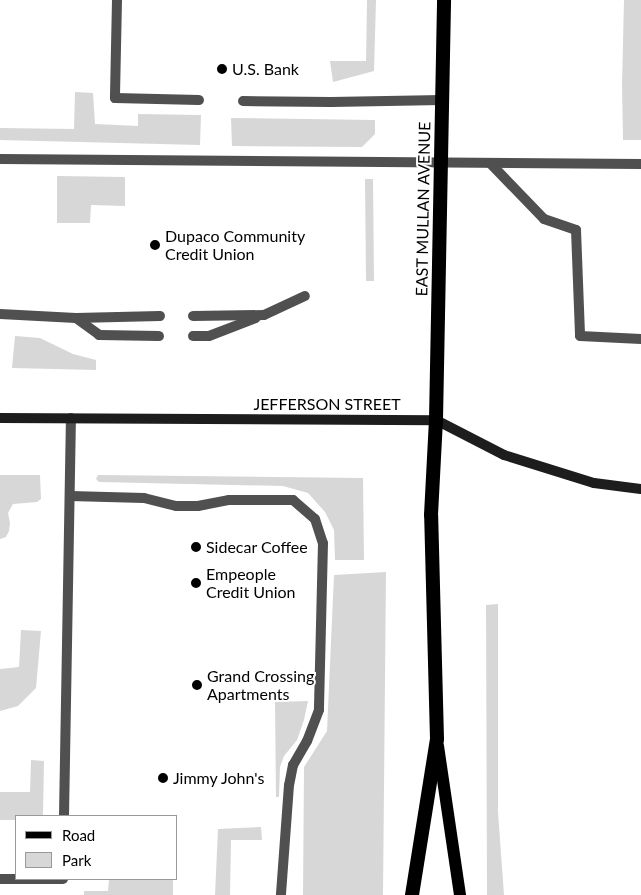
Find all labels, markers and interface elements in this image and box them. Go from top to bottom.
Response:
place label: U.S. Bank [232,59,299,79]
marker: U.S. Bank [216,63,228,75]
street label: EAST MULLAN AVENUE [412,121,434,297]
place label: Dupaco Community Credit Union [165,226,305,264]
marker: Dupaco Community Credit Union [149,239,161,251]
street label: JEFFERSON STREET [253,394,401,414]
place label: Sidecar Coffee [206,537,308,557]
marker: Sidecar Coffee [190,541,202,553]
place label: Empeople Credit Union [206,564,296,602]
marker: Empeople Credit Union [190,577,202,589]
place label: Grand Crossing Apartments [207,666,314,704]
marker: Grand Crossing Apartments [191,679,203,691]
place label: Jimmy John's [173,768,265,788]
marker: Jimmy John's [157,772,169,784]
legend [15,815,178,880]
text: Road [62,826,95,844]
text: Park [62,851,91,869]

